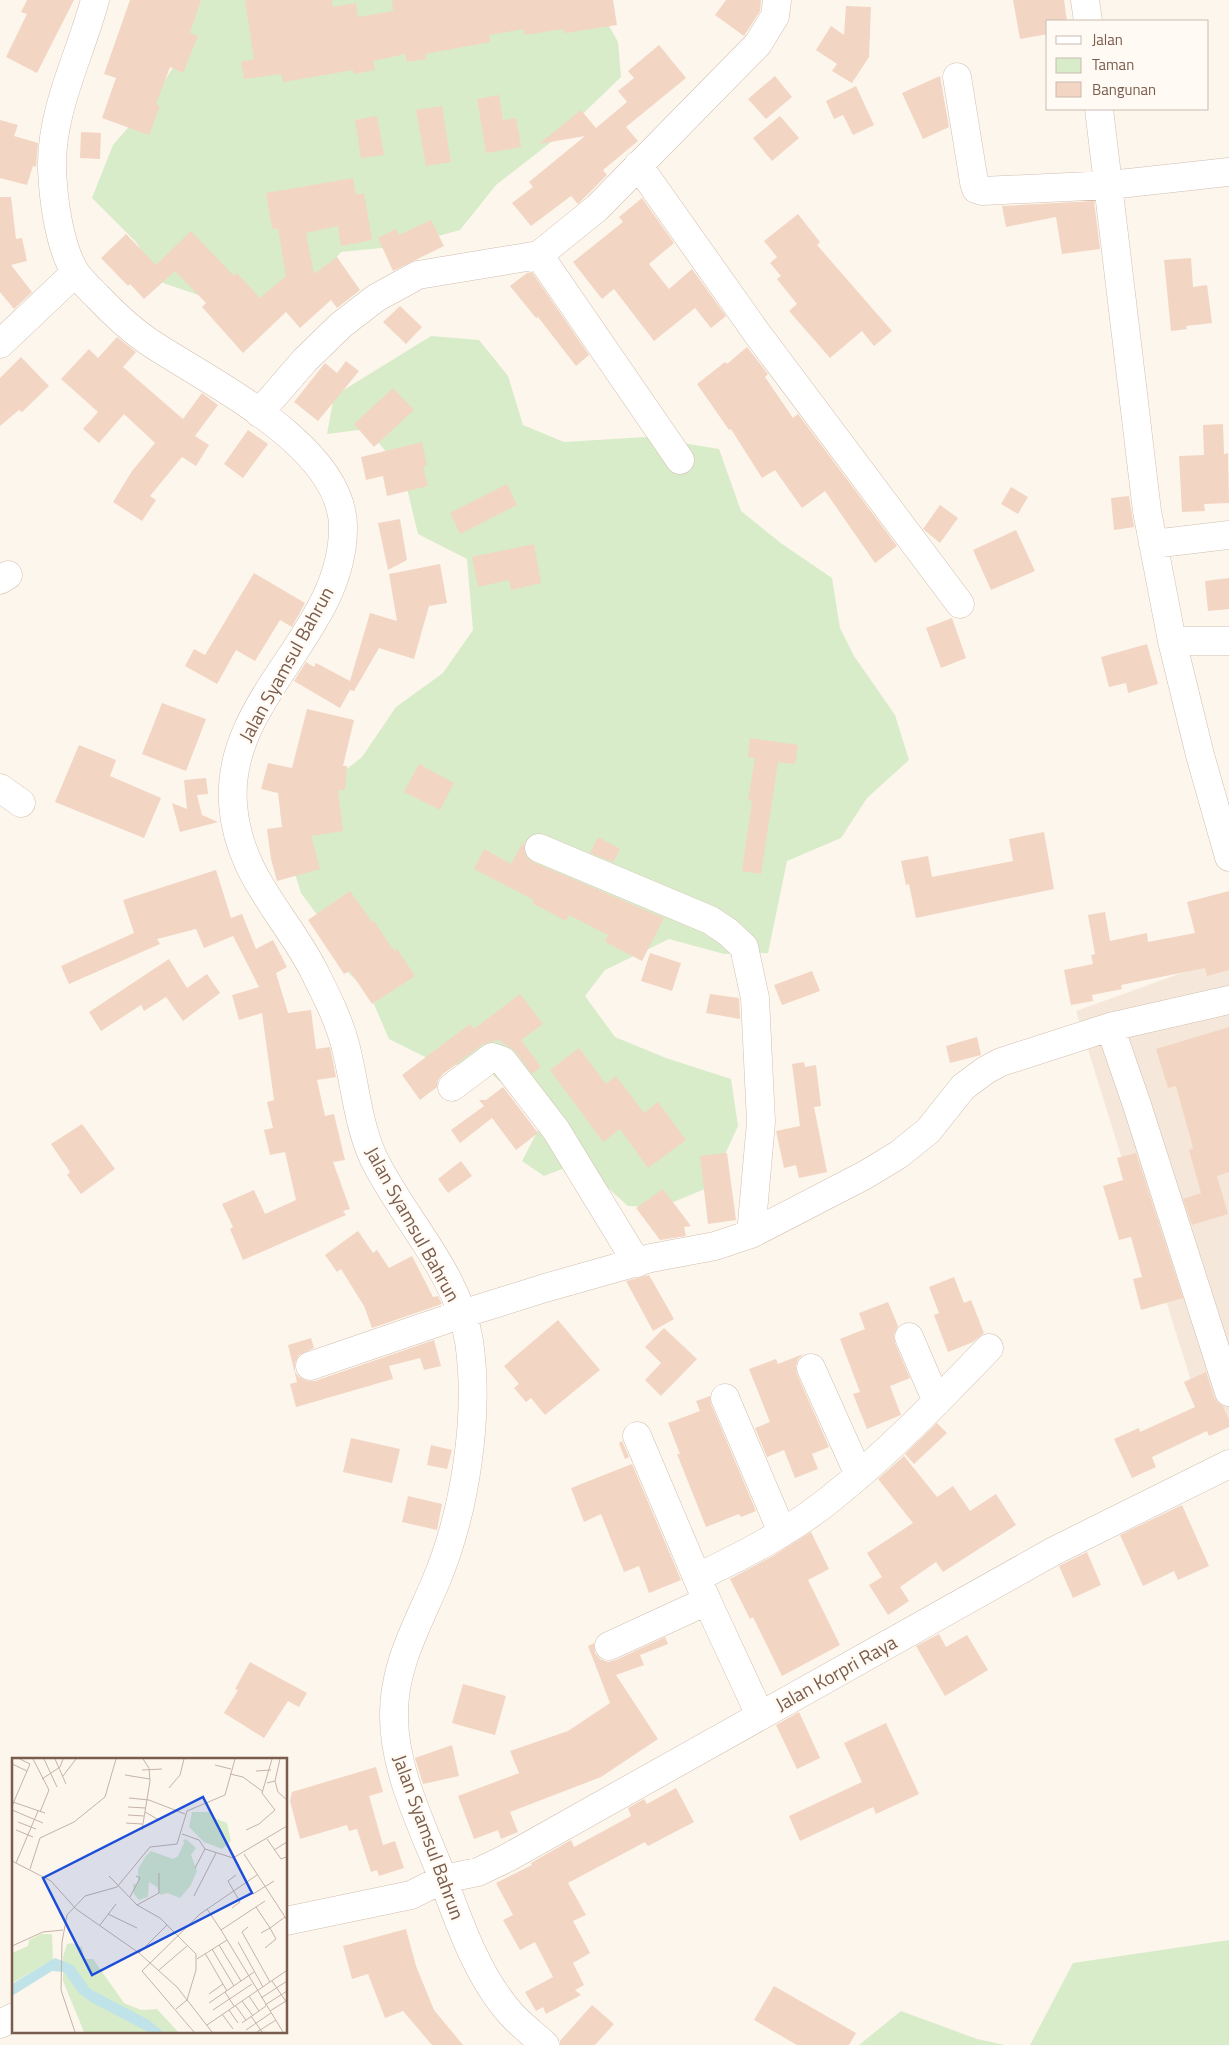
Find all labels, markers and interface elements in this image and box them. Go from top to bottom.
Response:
legend [1046,20,1209,110]
text: Jalan [1092,28,1123,51]
text: Taman [1092,53,1134,76]
text: Bangunan [1092,78,1156,101]
street label: Jalan Syamsul Bahrun [231,581,340,747]
street label: Jalan Syamsul Bahrun [359,1141,468,1307]
street label: Jalan Korpri Raya [770,1627,902,1718]
street label: Jalan Syamsul Bahrun [386,1750,473,1923]
inset map [12,1758,288,2032]

